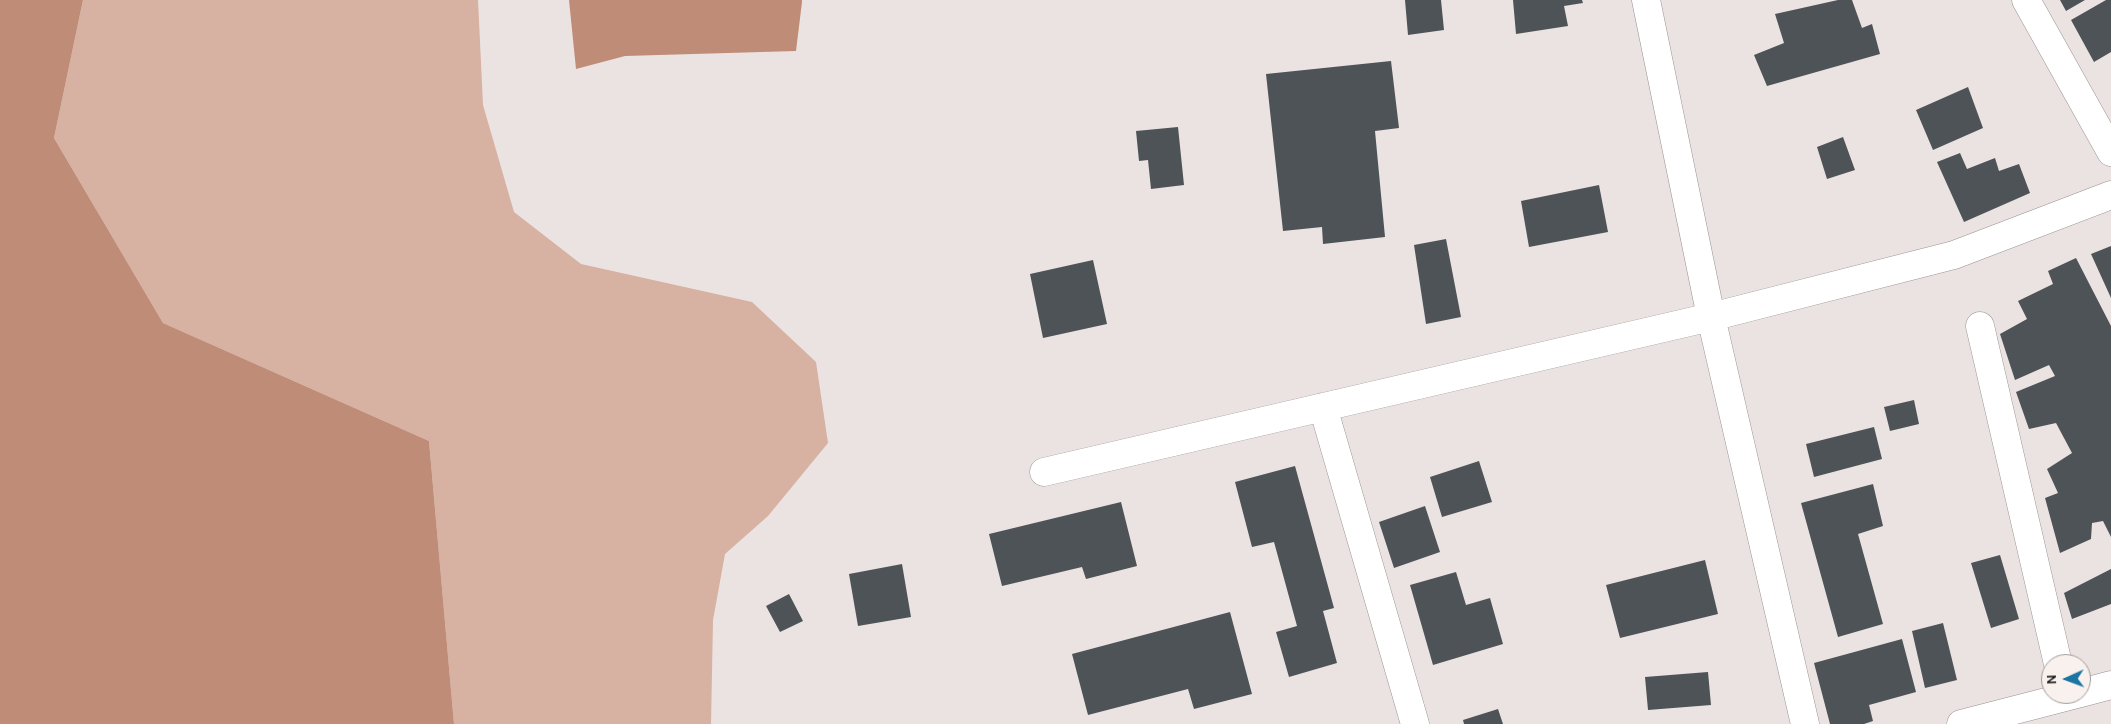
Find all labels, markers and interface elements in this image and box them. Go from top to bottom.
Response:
north arrow [2041,654,2091,704]
text: N [2043,674,2060,685]

